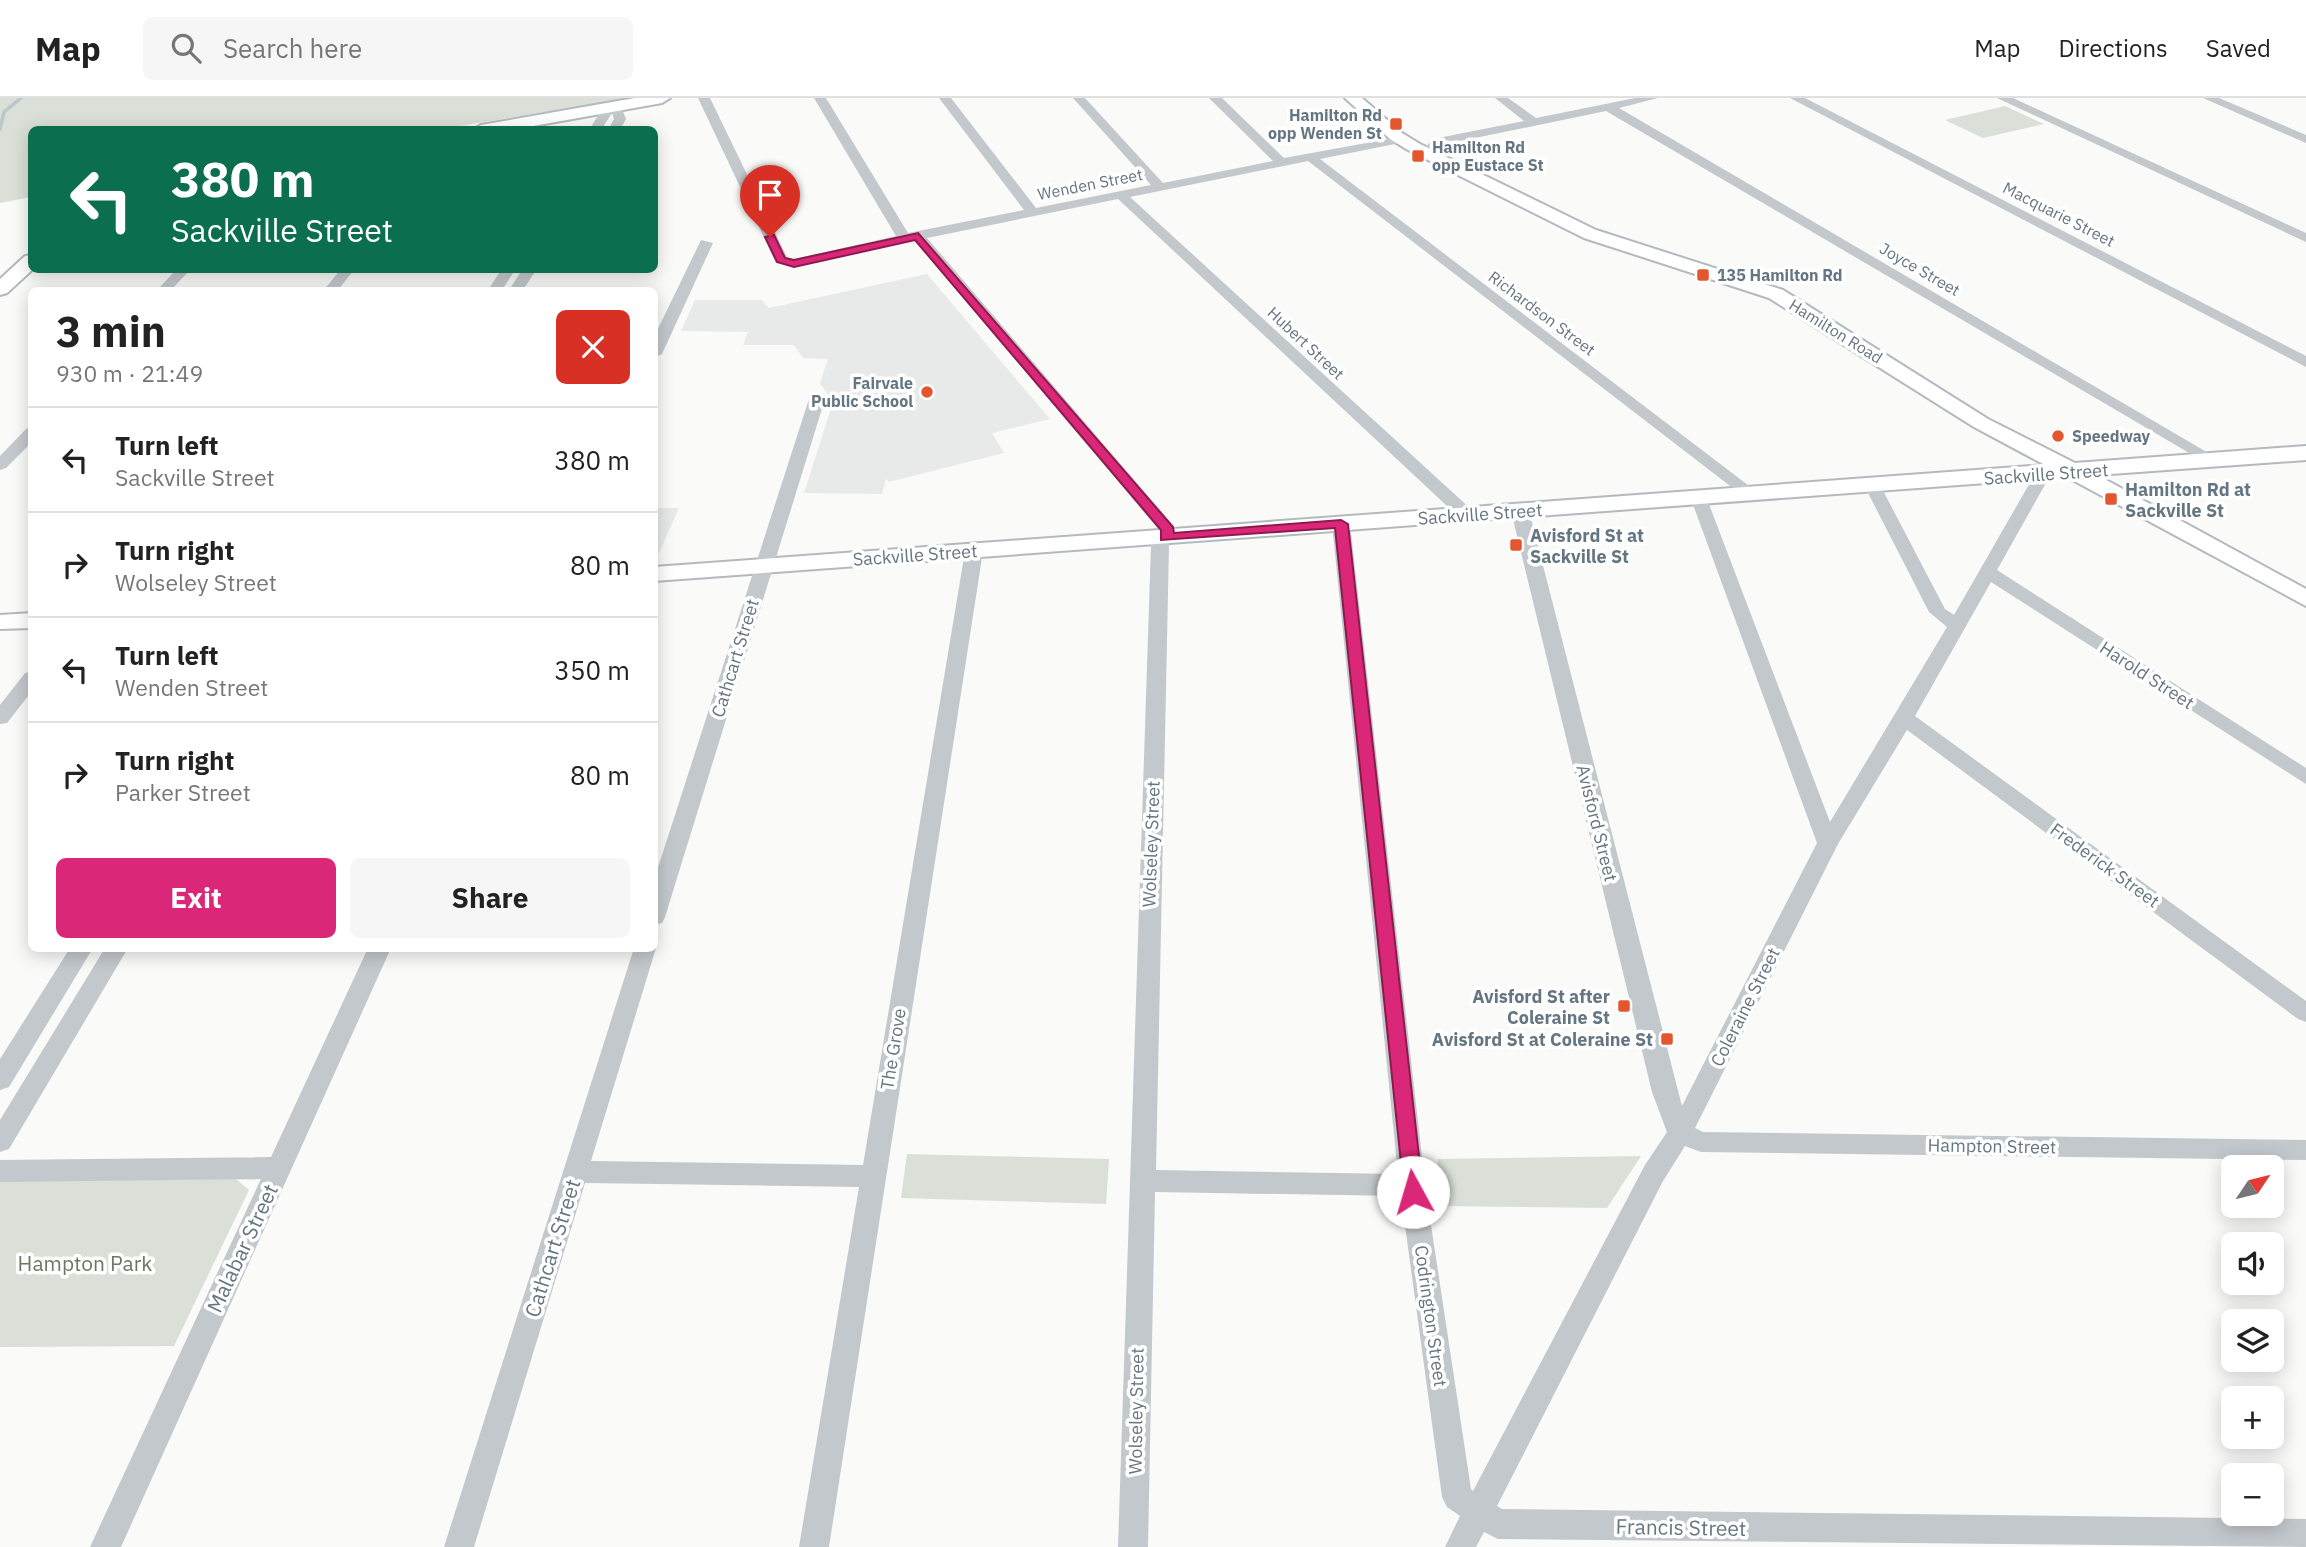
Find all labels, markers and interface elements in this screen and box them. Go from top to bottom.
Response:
search box [143,17,633,80]
text: Map [35,27,101,70]
icon: search [167,29,205,67]
text: Search here [223,31,362,65]
text: Map [1974,32,2020,64]
text: Directions [2058,32,2168,64]
text: Saved [2206,32,2271,64]
place label: Hamilton Rd opp Wenden St [1268,105,1382,143]
marker: Hamilton Rd opp Wenden St [1388,116,1404,132]
place label: Hamilton Rd opp Eustace St [1432,137,1544,175]
text: 380 m [171,147,315,210]
marker: Hamilton Rd opp Eustace St [1410,148,1426,164]
icon: left [56,154,147,245]
street label: Wenden Street [1036,164,1144,204]
pin [740,165,800,237]
icon: arrive [751,176,789,214]
street label: Macquarie Street [2000,177,2118,251]
text: Sackville Street [171,209,393,251]
street label: Joyce Street [1876,238,1964,300]
place label: 135 Hamilton Rd [1717,265,1843,285]
street label: Richardson Street [1485,266,1599,360]
marker: 135 Hamilton Rd [1695,267,1711,283]
street label: Hamilton Road [1786,294,1886,368]
street label: Hubert Street [1263,302,1349,384]
text: 3 min [56,304,166,359]
button: close [556,310,630,384]
text: 930 m · 21:49 [56,358,203,388]
place label: Fairvale Public School [811,373,913,411]
marker: Fairvale Public School [919,384,935,400]
place label: Speedway [2072,426,2151,446]
text: Turn left [115,428,218,462]
marker: Speedway [2050,428,2066,444]
icon: left [56,441,94,479]
text: 380 m [554,443,630,477]
street label: Sackville Street [1983,458,2109,490]
text: Sackville Street [115,462,275,492]
place label: Hamilton Rd at Sackville St [2125,478,2251,522]
marker: Hamilton Rd at Sackville St [2103,491,2119,507]
street label: Sackville Street [1417,498,1543,530]
place label: Avisford St at Sackville St [1530,524,1644,568]
text: Turn right [115,533,234,567]
marker: Avisford St at Sackville St [1508,537,1524,553]
street label: Sackville Street [852,539,978,571]
icon: right [56,546,94,584]
text: 80 m [570,548,630,582]
text: Wolseley Street [115,567,277,597]
street label: Cathcart Street [706,596,764,720]
street label: Harold Street [2095,636,2199,714]
text: Turn left [115,638,218,672]
icon: left [56,651,94,689]
text: 350 m [554,653,630,687]
text: Wenden Street [115,672,268,702]
text: Turn right [115,743,234,777]
icon: right [56,756,94,794]
text: 80 m [570,758,630,792]
street label: Avisford Street [1571,762,1623,884]
text: Parker Street [115,777,251,807]
street label: Wolseley Street [1137,780,1165,908]
street label: Frederick Street [2046,818,2164,912]
button: Exit [56,858,336,938]
button: Share [350,858,630,938]
street label: Coleraine Street [1705,944,1785,1070]
place label: Avisford St after Coleraine St [1472,985,1610,1029]
marker: Avisford St after Coleraine St [1616,998,1632,1014]
street label: The Grove [875,1006,911,1091]
place label: Avisford St at Coleraine St [1432,1028,1653,1051]
marker: Avisford St at Coleraine St [1659,1031,1675,1047]
street label: Hampton Street [1928,1133,2056,1159]
position arrow [1376,1155,1450,1229]
north arrow [2221,1155,2284,1218]
map controls [2221,1155,2284,1526]
street label: Cathcart Street [518,1176,586,1320]
street label: Malabar Street [200,1179,284,1317]
button: sound [2221,1232,2284,1295]
street label: Codrington Street [1410,1244,1452,1388]
park label: Hampton Park [18,1249,152,1277]
button: layers [2221,1309,2284,1372]
street label: Wolseley Street [1123,1347,1149,1475]
button: + [2221,1386,2284,1449]
button: − [2221,1463,2284,1526]
street label: Francis Street [1615,1512,1747,1542]

